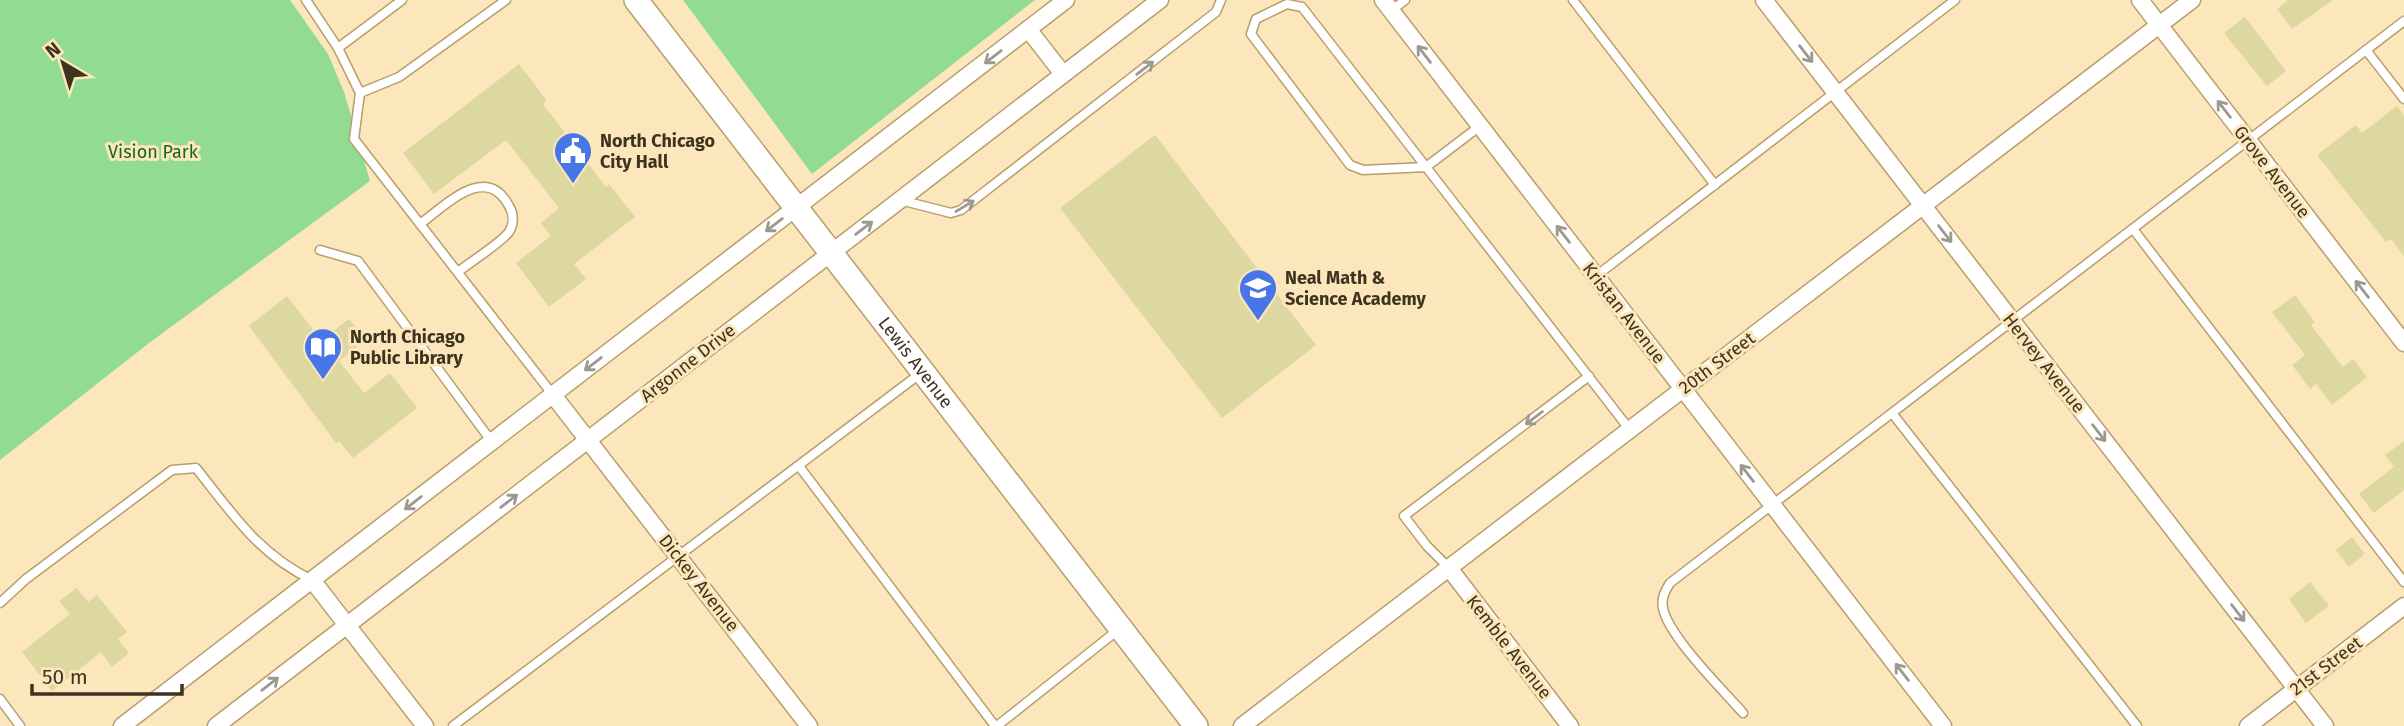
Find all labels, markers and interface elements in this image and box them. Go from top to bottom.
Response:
north arrow [28,28,98,98]
text: N [41,37,65,63]
one-way arrow [1798,44,1813,63]
one-way arrow [1417,46,1432,64]
one-way arrow [984,49,1002,64]
one-way arrow [1135,60,1153,75]
one-way arrow [2216,100,2231,118]
street label: Grove Avenue [2229,121,2315,223]
public building icon: North Chicago City Hall [552,130,594,185]
place label: North Chicago City Hall [600,130,715,173]
park label: Vision Park [108,141,199,163]
one-way arrow [954,199,974,213]
one-way arrow [765,218,783,233]
one-way arrow [854,220,872,235]
one-way arrow [1937,224,1952,243]
one-way arrow [1556,226,1571,244]
street label: Kristan Avenue [1578,258,1670,368]
school or university icon: Neal Math & Science Academy [1237,267,1279,322]
place label: Neal Math & Science Academy [1285,267,1427,310]
one-way arrow [2355,280,2370,299]
street label: Hervey Avenue [1998,309,2090,417]
street label: Lewis Avenue [874,313,958,413]
street label: Argonne Drive [636,319,740,407]
library icon: North Chicago Public Library [302,326,344,381]
place label: North Chicago Public Library [350,326,465,369]
street label: 20th Street [1675,327,1760,399]
one-way arrow [585,357,603,372]
one-way arrow [1526,410,1544,425]
one-way arrow [2091,424,2106,442]
one-way arrow [1740,464,1755,482]
one-way arrow [499,493,517,508]
one-way arrow [404,495,423,510]
street label: Dickey Avenue [654,530,744,636]
street label: Kemble Avenue [1462,591,1556,703]
one-way arrow [2230,604,2245,622]
street label: 21st Street [2286,631,2367,700]
scale bar [32,652,182,696]
one-way arrow [1894,663,1909,682]
text: 50 m [42,664,88,690]
one-way arrow [260,677,279,692]

